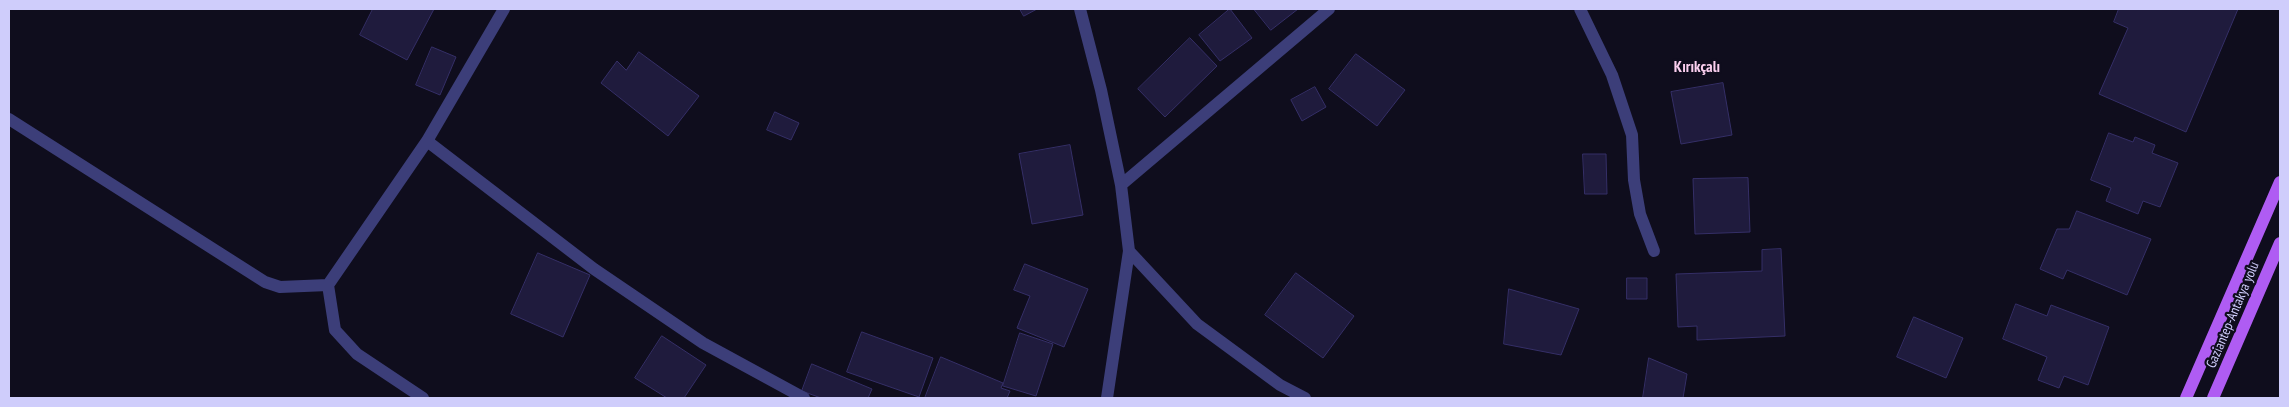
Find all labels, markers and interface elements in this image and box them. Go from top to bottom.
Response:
district label: Kırıkçalı [1674,57,1720,77]
street label: Gaziantep-Antakya yolu [2203,259,2263,371]

